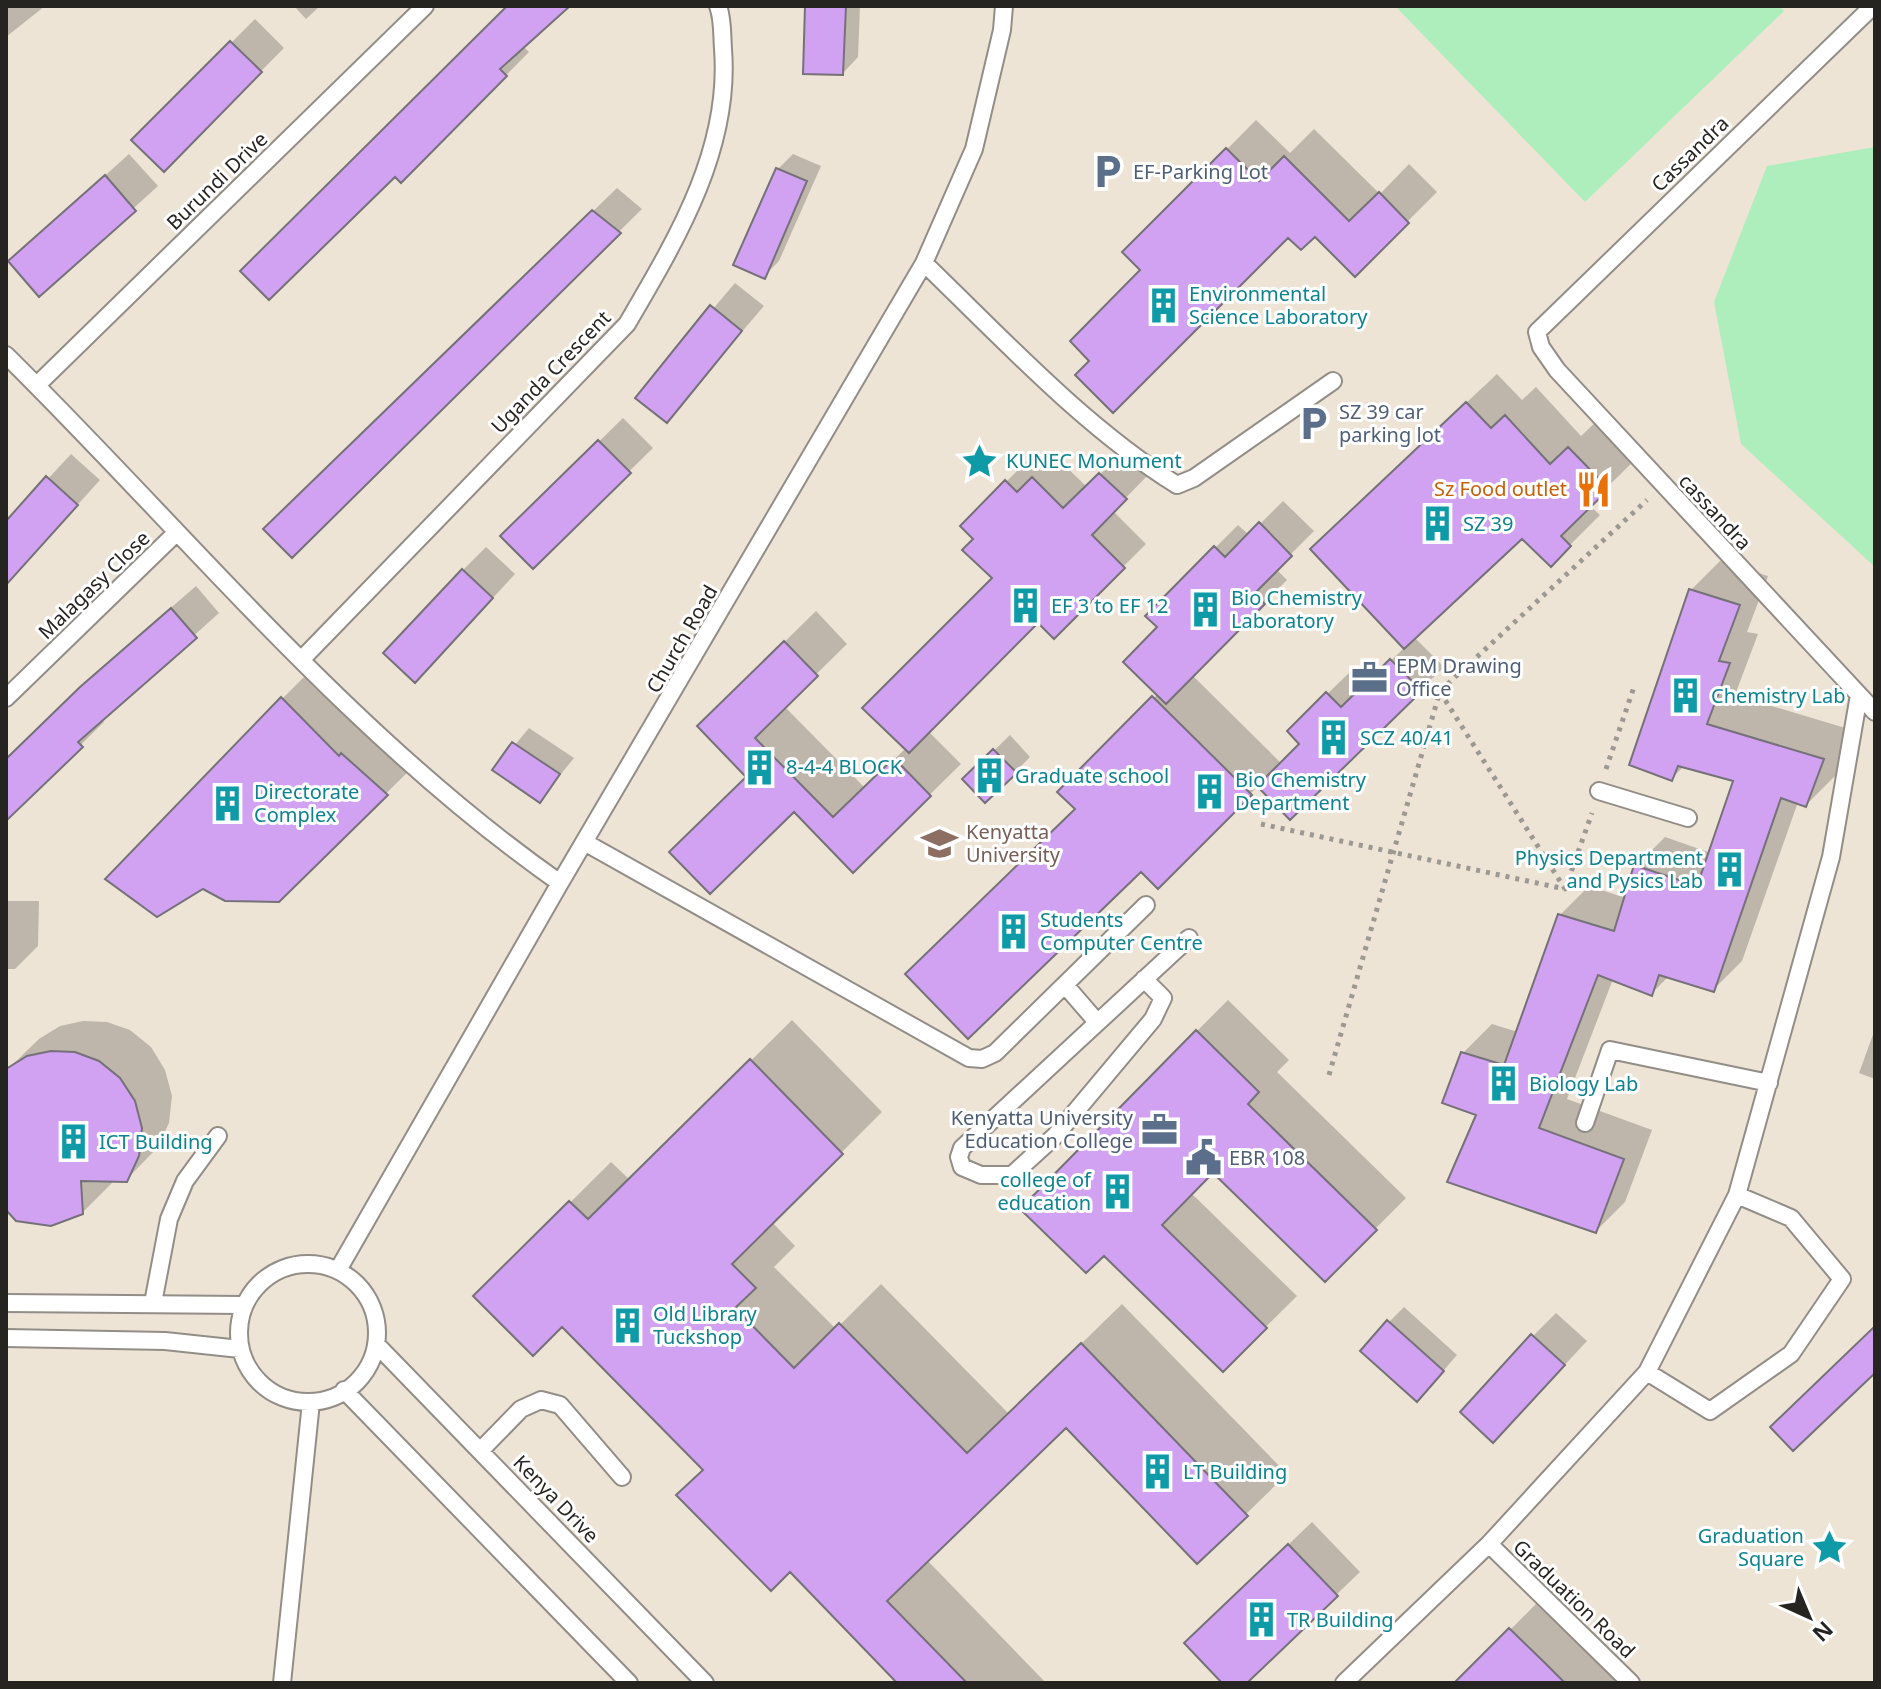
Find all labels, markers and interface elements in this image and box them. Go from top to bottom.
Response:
street label: Cassandra [1645,110,1734,197]
street label: Burundi Drive [160,126,273,236]
parking icon: EF-Parking Lot [1088,153,1126,191]
place label: EF-Parking Lot [1133,158,1268,185]
place label: Environmental Science Laboratory [1189,280,1368,330]
building icon: Environmental Science Laboratory [1144,287,1182,325]
street label: Uganda Crescent [485,304,616,439]
place label: SZ 39 car parking lot [1339,398,1441,448]
parking icon: SZ 39 car parking lot [1294,405,1332,443]
place icon: KUNEC Monument [961,442,999,480]
place label: KUNEC Monument [1006,447,1182,474]
street label: cassandra [1673,468,1758,556]
restaurant icon: Sz Food outlet [1574,470,1612,508]
place label: Sz Food outlet [1434,475,1567,502]
building icon: SZ 39 [1418,505,1456,543]
place label: SZ 39 [1463,510,1514,537]
street label: Malagasy Close [32,525,155,645]
street label: Church Road [640,580,723,698]
place label: Bio Chemistry Laboratory [1231,584,1363,634]
building icon: EF 3 to EF 12 [1006,587,1044,625]
building icon: Bio Chemistry Laboratory [1186,591,1224,629]
place label: EF 3 to EF 12 [1051,592,1168,619]
place label: EPM Drawing Office [1396,652,1522,702]
office icon: EPM Drawing Office [1351,658,1389,696]
building icon: Chemistry Lab [1666,677,1704,715]
place label: Chemistry Lab [1711,682,1846,709]
building icon: SCZ 40/41 [1315,719,1353,757]
place label: SCZ 40/41 [1360,724,1453,751]
building icon: 8-4-4 BLOCK [741,748,779,786]
place label: 8-4-4 BLOCK [786,753,903,780]
building icon: Graduate school [970,757,1008,795]
place label: Graduate school [1015,762,1169,789]
place label: Bio Chemistry Department [1235,766,1367,816]
building icon: Bio Chemistry Department [1190,773,1228,811]
place label: Directorate Complex [254,778,359,828]
building icon: Directorate Complex [209,784,247,822]
place label: Kenyatta University [966,818,1061,868]
school or university icon: Kenyatta University [921,825,959,863]
place label: Physics Department and Pysics Lab [1515,844,1703,894]
building icon: Physics Department and Pysics Lab [1710,851,1748,889]
place label: Students Computer Centre [1040,906,1203,956]
building icon: Students Computer Centre [995,912,1033,950]
building icon: Biology Lab [1484,1065,1522,1103]
place label: Biology Lab [1529,1070,1638,1097]
place label: Kenyatta University Education College [951,1104,1134,1154]
office icon: Kenyatta University Education College [1140,1111,1178,1149]
building icon: ICT Building [54,1123,92,1161]
place label: ICT Building [99,1128,213,1155]
public building icon: EBR 108 [1184,1139,1222,1177]
place label: EBR 108 [1229,1144,1305,1171]
place label: college of education [997,1166,1092,1216]
building icon: college of education [1098,1172,1136,1210]
place label: Old Library Tuckshop [653,1300,758,1350]
building icon: Old Library Tuckshop [608,1306,646,1344]
street label: Kenya Drive [508,1449,605,1548]
building icon: LT Building [1138,1453,1176,1491]
place label: LT Building [1183,1458,1287,1485]
place label: Graduation Square [1698,1522,1804,1572]
place icon: Graduation Square [1811,1529,1849,1567]
street label: Graduation Road [1508,1533,1641,1664]
north arrow [1769,1577,1849,1657]
building icon: TR Building [1242,1601,1280,1639]
place label: TR Building [1287,1606,1394,1633]
text: N [1807,1615,1840,1649]

